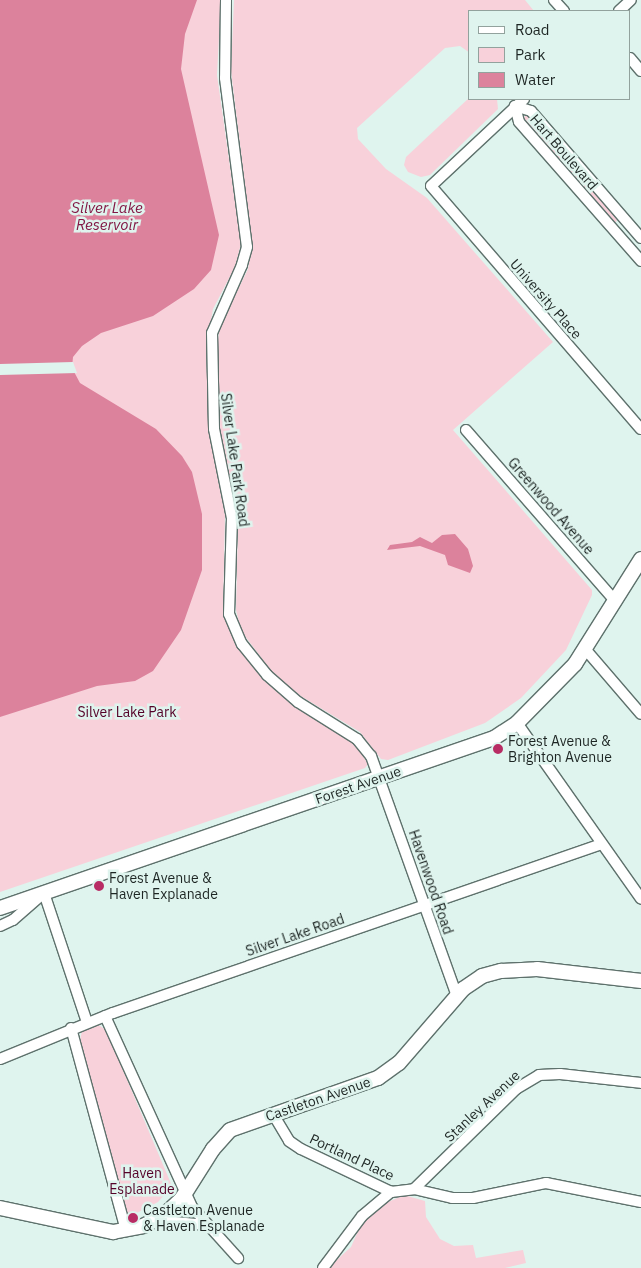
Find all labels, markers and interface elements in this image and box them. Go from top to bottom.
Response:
legend [468,10,631,100]
text: Road [515,20,550,39]
text: Park [515,45,545,64]
text: Water [515,70,555,89]
street label: Hart Boulevard [527,111,601,193]
water label: Silver Lake Reservoir [71,198,143,233]
street label: University Place [507,256,585,342]
street label: Silver Lake Park Road [217,392,253,528]
street label: Greenwood Avenue [504,454,598,558]
park label: Silver Lake Park [77,704,177,720]
place label: Forest Avenue & Brighton Avenue [508,733,612,766]
marker: Forest Avenue & Brighton Avenue [492,743,504,755]
street label: Forest Avenue [313,762,403,808]
street label: Havenwood Road [405,827,457,937]
place label: Forest Avenue & Haven Explanade [109,870,218,902]
marker: Forest Avenue & Haven Explanade [93,880,105,892]
street label: Silver Lake Road [244,910,346,960]
street label: Stanley Avenue [441,1067,523,1145]
street label: Castleton Avenue [263,1073,373,1125]
street label: Portland Place [307,1130,397,1184]
park label: Haven Esplanade [109,1165,175,1198]
place label: Castleton Avenue & Haven Esplanade [143,1202,265,1234]
marker: Castleton Avenue & Haven Esplanade [127,1212,139,1224]

